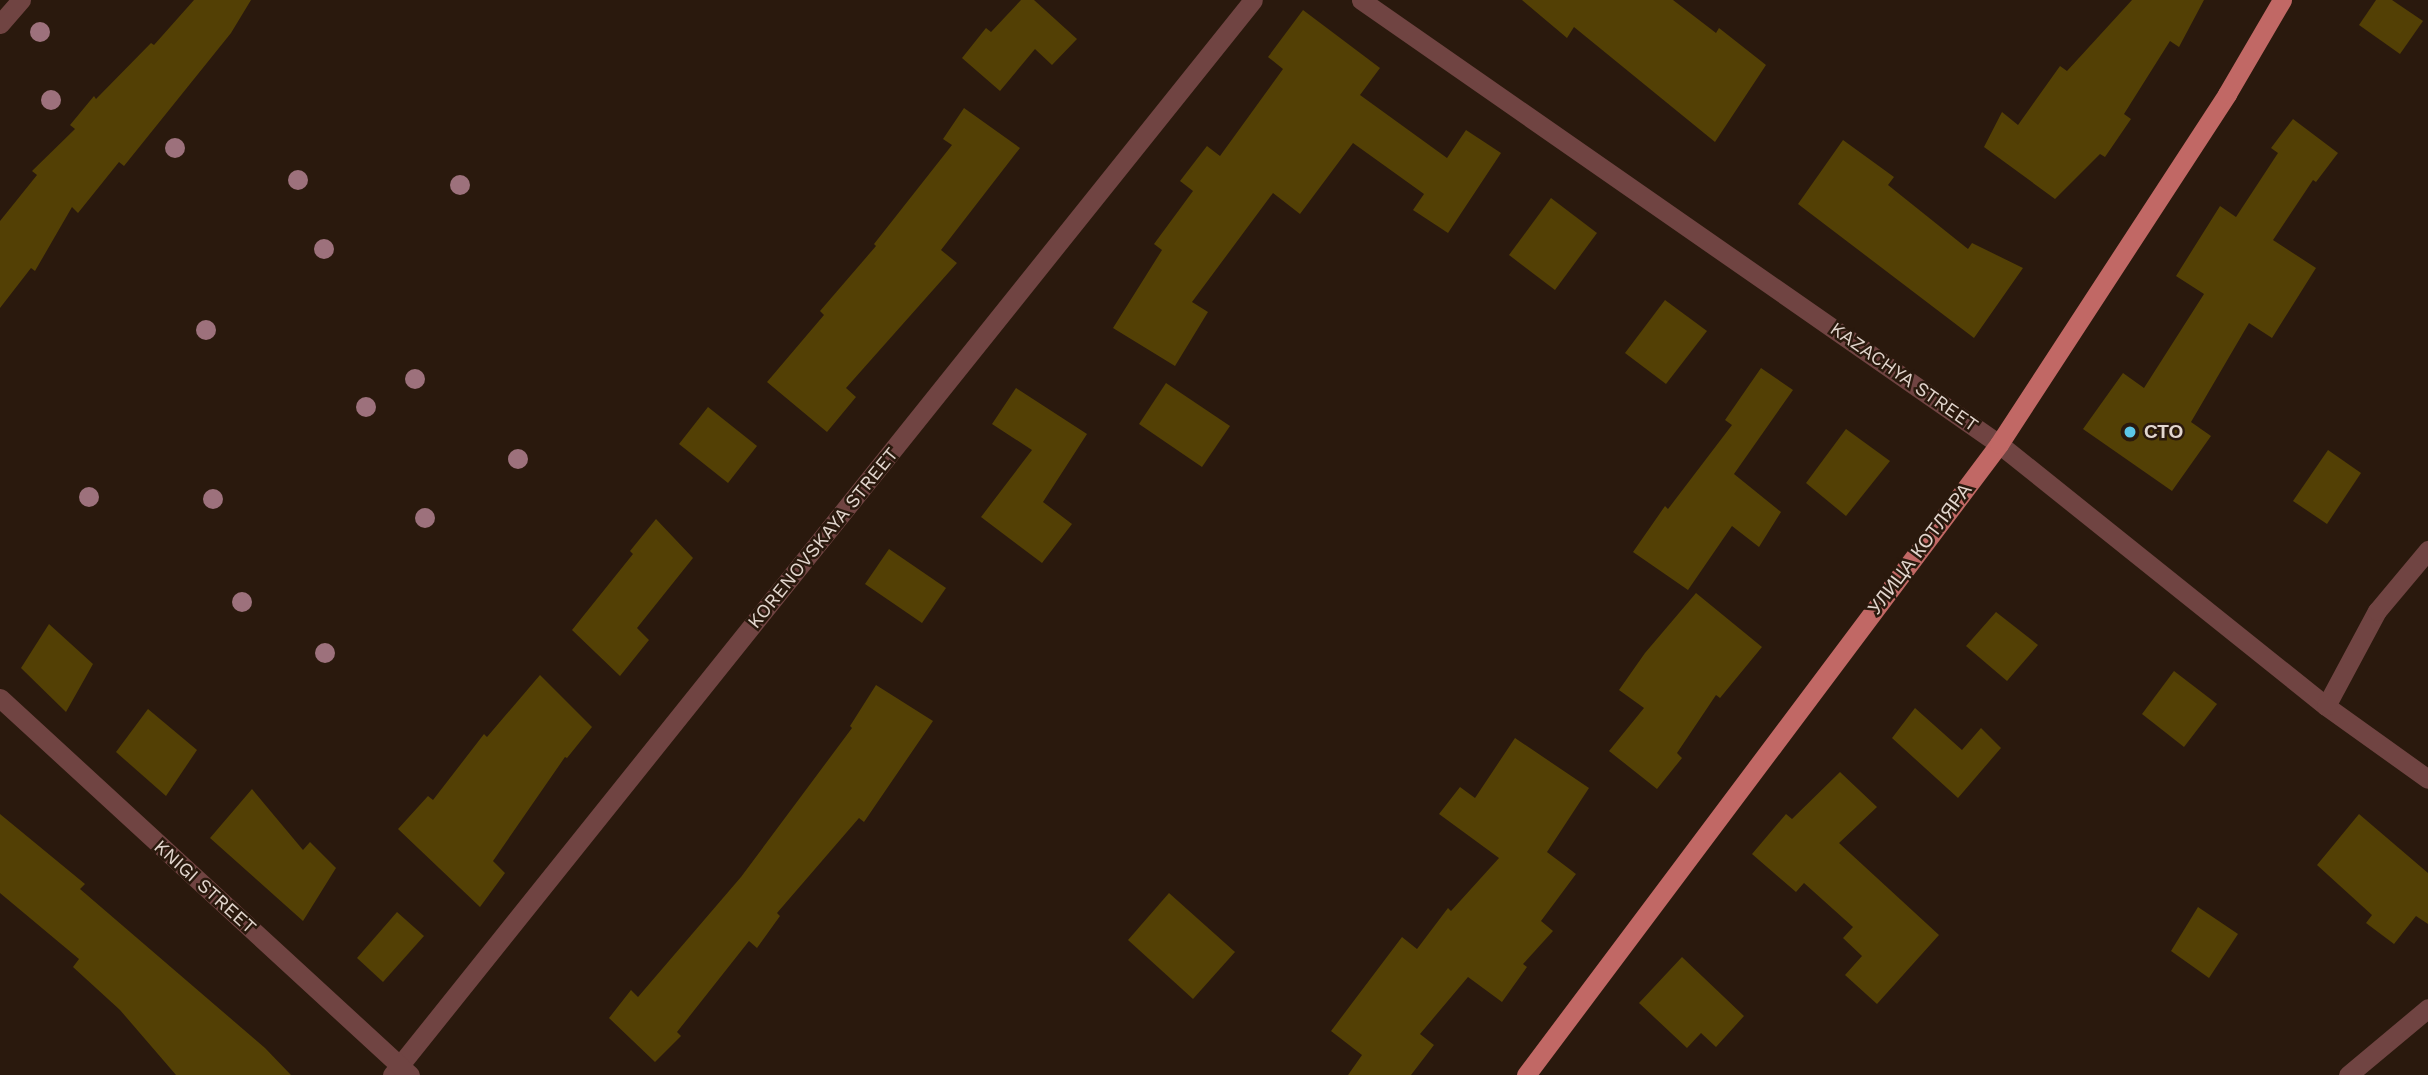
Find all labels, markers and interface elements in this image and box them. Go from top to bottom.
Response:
street label: KAZACHYA STREET [1825,317,1983,437]
place label: СТО [2144,421,2183,443]
marker: СТО [2122,424,2138,440]
street label: KORENOVSKAYA STREET [743,443,903,633]
street label: УЛИЦА КОТЛЯРА [1863,479,1977,619]
street label: KNIGI STREET [149,835,261,939]

